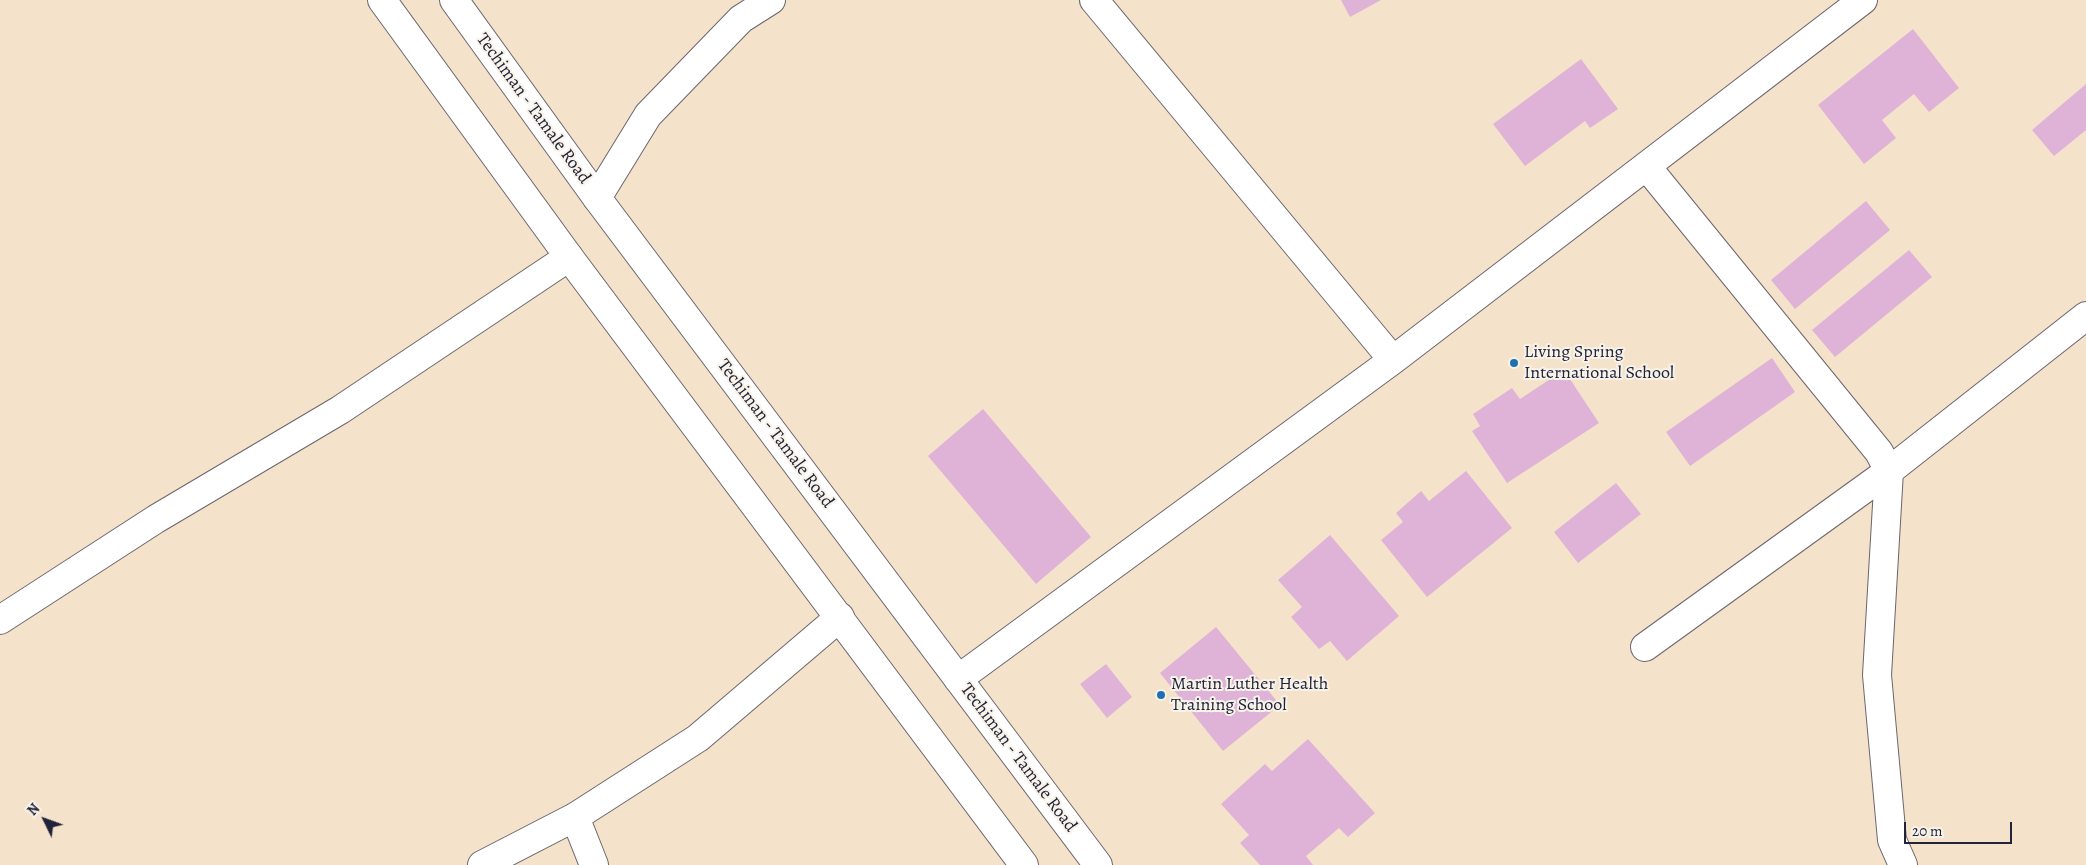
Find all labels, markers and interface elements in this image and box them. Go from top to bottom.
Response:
street label: Techiman - Tamale Road [471,30,595,188]
place label: Living Spring International School [1524,342,1674,384]
street label: Techiman - Tamale Road [712,355,838,513]
marker: Living Spring International School [1508,357,1520,369]
place label: Martin Luther Health Training School [1171,674,1328,716]
street label: Techiman - Tamale Road [955,679,1081,837]
marker: Martin Luther Health Training School [1155,689,1167,701]
north arrow [20,795,70,845]
text: N [23,799,44,820]
scale bar [1906,812,2014,844]
text: 20 m [1912,821,1943,841]

